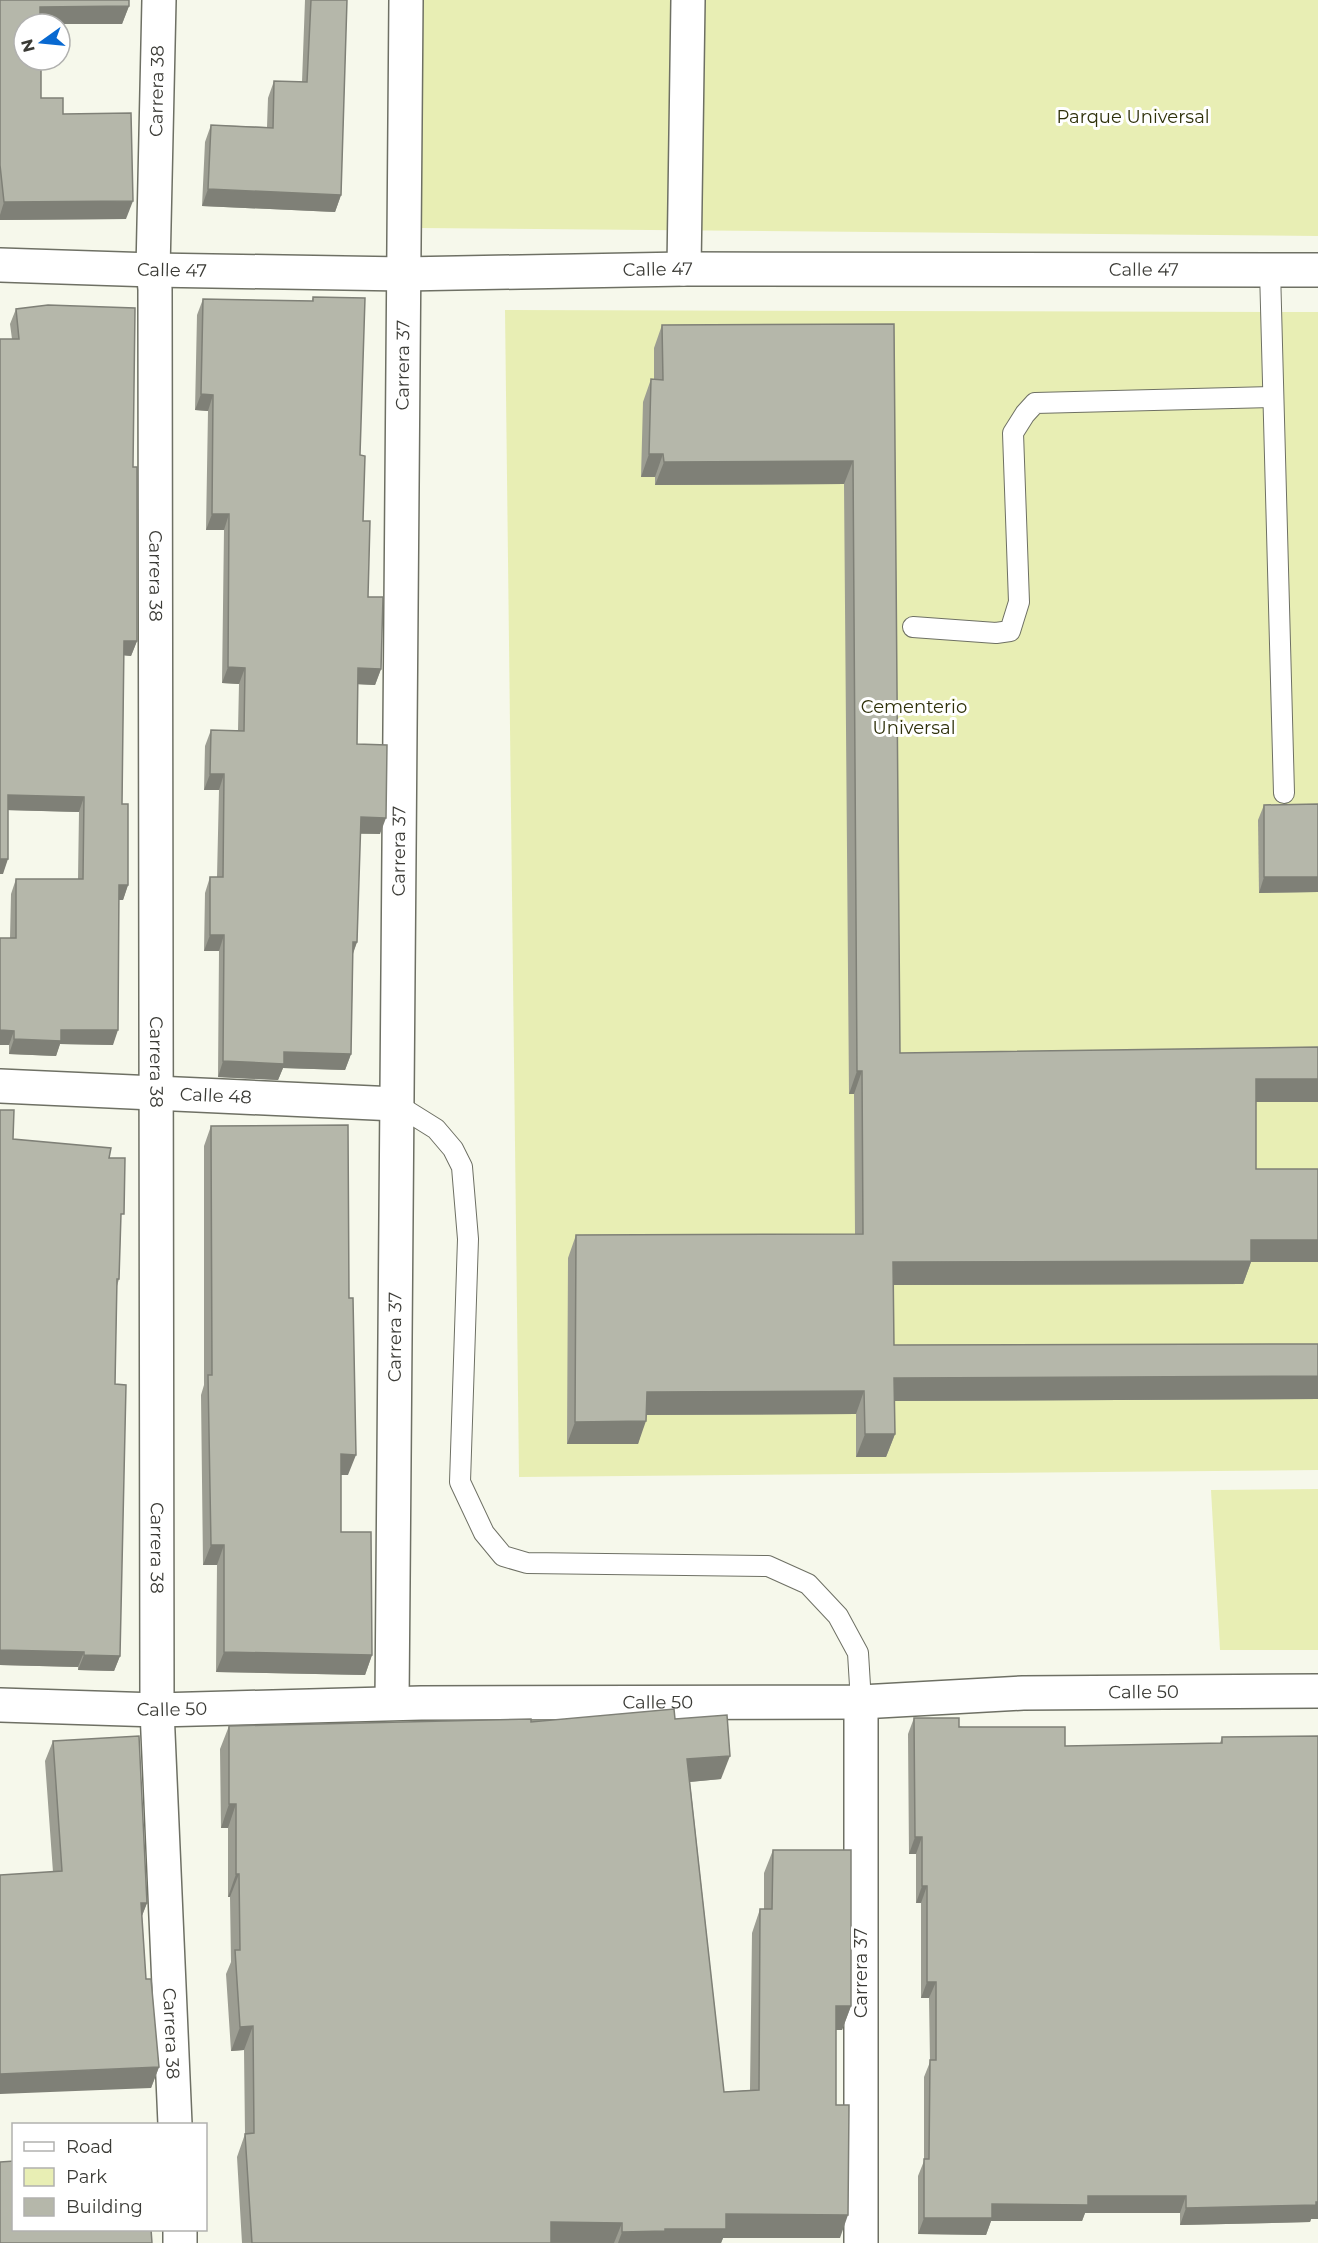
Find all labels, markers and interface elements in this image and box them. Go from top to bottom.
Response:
north arrow [12,12,72,72]
text: N [17,37,39,54]
street label: Carrera 38 [145,45,169,137]
park label: Parque Universal [1056,106,1210,128]
street label: Calle 47 [136,258,207,282]
street label: Calle 47 [623,258,693,281]
street label: Calle 47 [1109,259,1179,281]
street label: Carrera 37 [392,320,414,410]
street label: Carrera 38 [144,530,166,622]
park label: Cementerio Universal [861,696,967,739]
street label: Carrera 37 [388,806,410,896]
street label: Carrera 38 [145,1016,167,1108]
street label: Calle 48 [179,1083,252,1108]
street label: Carrera 37 [384,1292,406,1382]
street label: Carrera 38 [146,1502,168,1594]
street label: Calle 50 [1108,1681,1179,1703]
street label: Calle 50 [622,1691,693,1714]
street label: Calle 50 [136,1698,208,1721]
street label: Carrera 37 [850,1928,872,2018]
street label: Carrera 38 [158,1987,184,2080]
legend [12,2123,207,2231]
text: Road [66,2136,113,2158]
text: Park [66,2166,107,2188]
text: Building [66,2196,143,2218]

